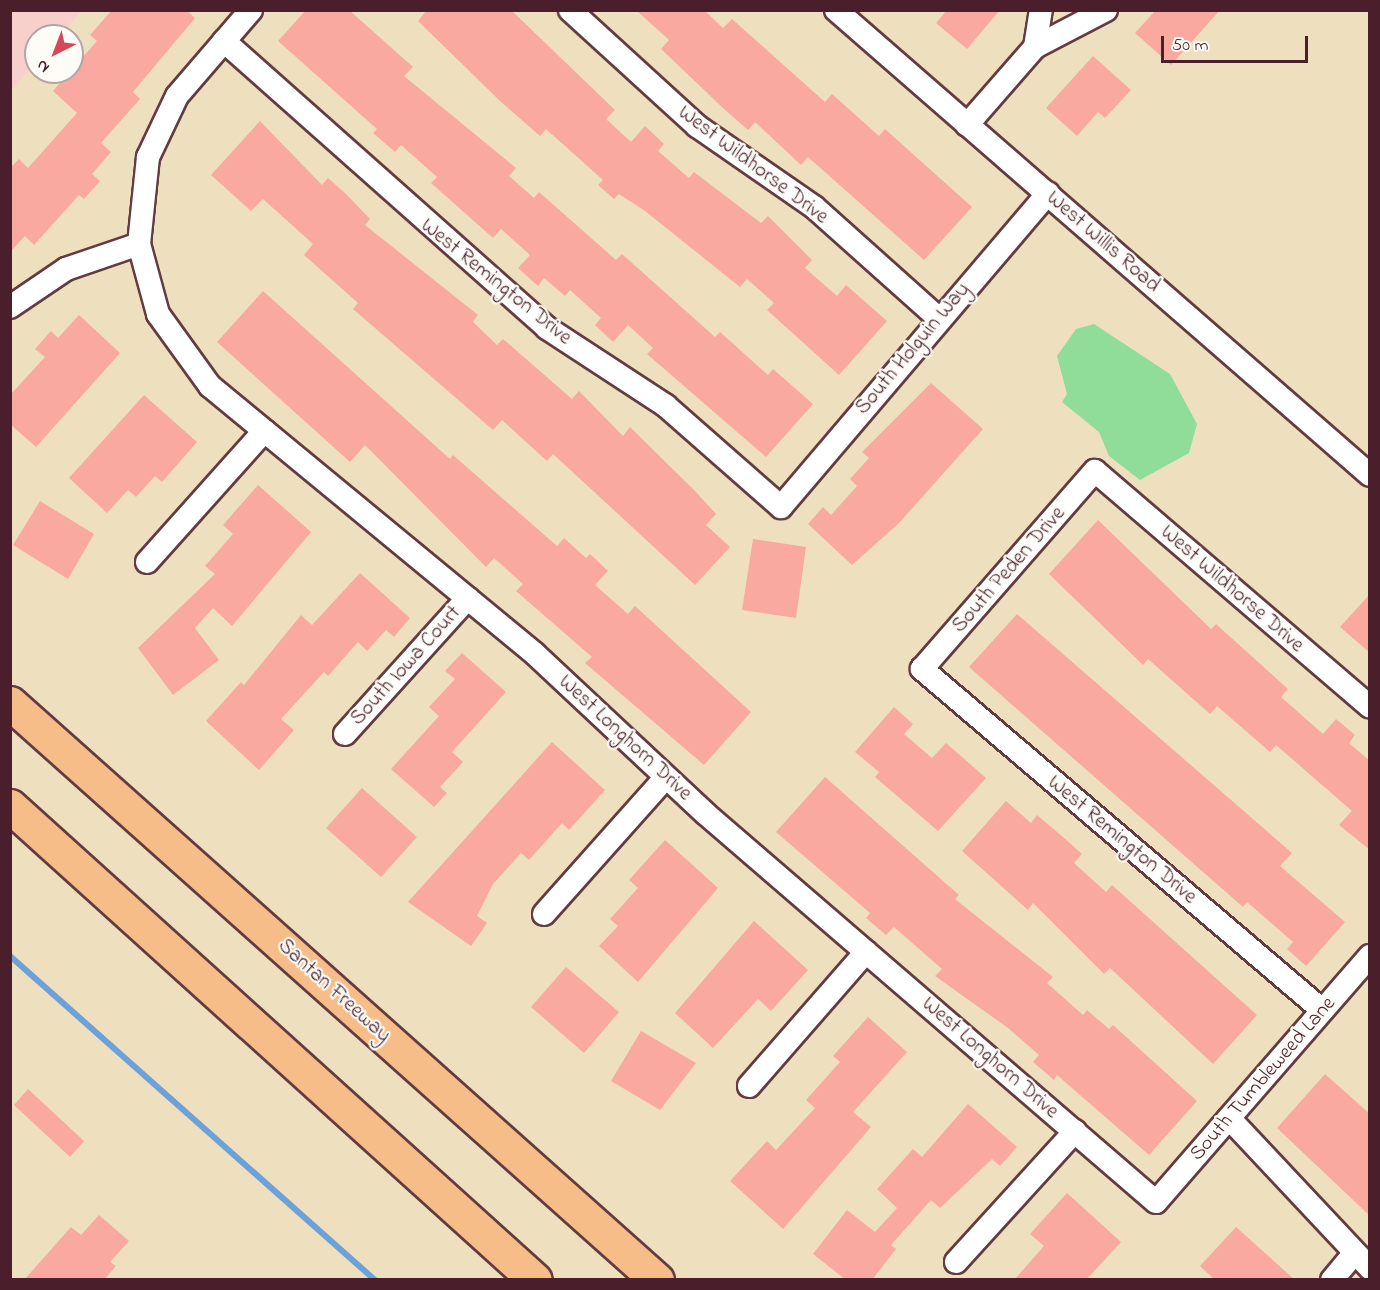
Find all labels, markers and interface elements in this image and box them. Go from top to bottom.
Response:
north arrow [24,24,84,84]
scale bar [1164,24,1311,62]
text: 50 m [1172,33,1209,59]
text: N [31,53,55,78]
street label: West Wildhorse Drive [673,100,833,230]
street label: West Willis Road [1041,186,1165,298]
street label: West Remington Drive [415,213,577,351]
street label: South Holguin Way [850,278,976,420]
street label: South Peden Drive [947,502,1071,638]
street label: West Wildhorse Drive [1155,520,1309,658]
street label: South Iowa Court [346,601,466,731]
street label: West Longhorn Drive [553,670,697,806]
street label: West Remington Drive [1042,770,1202,910]
street label: Santan Freeway [272,934,396,1048]
street label: West Longhorn Drive [916,992,1064,1124]
street label: South Tumbleweed Lane [1185,992,1341,1166]

